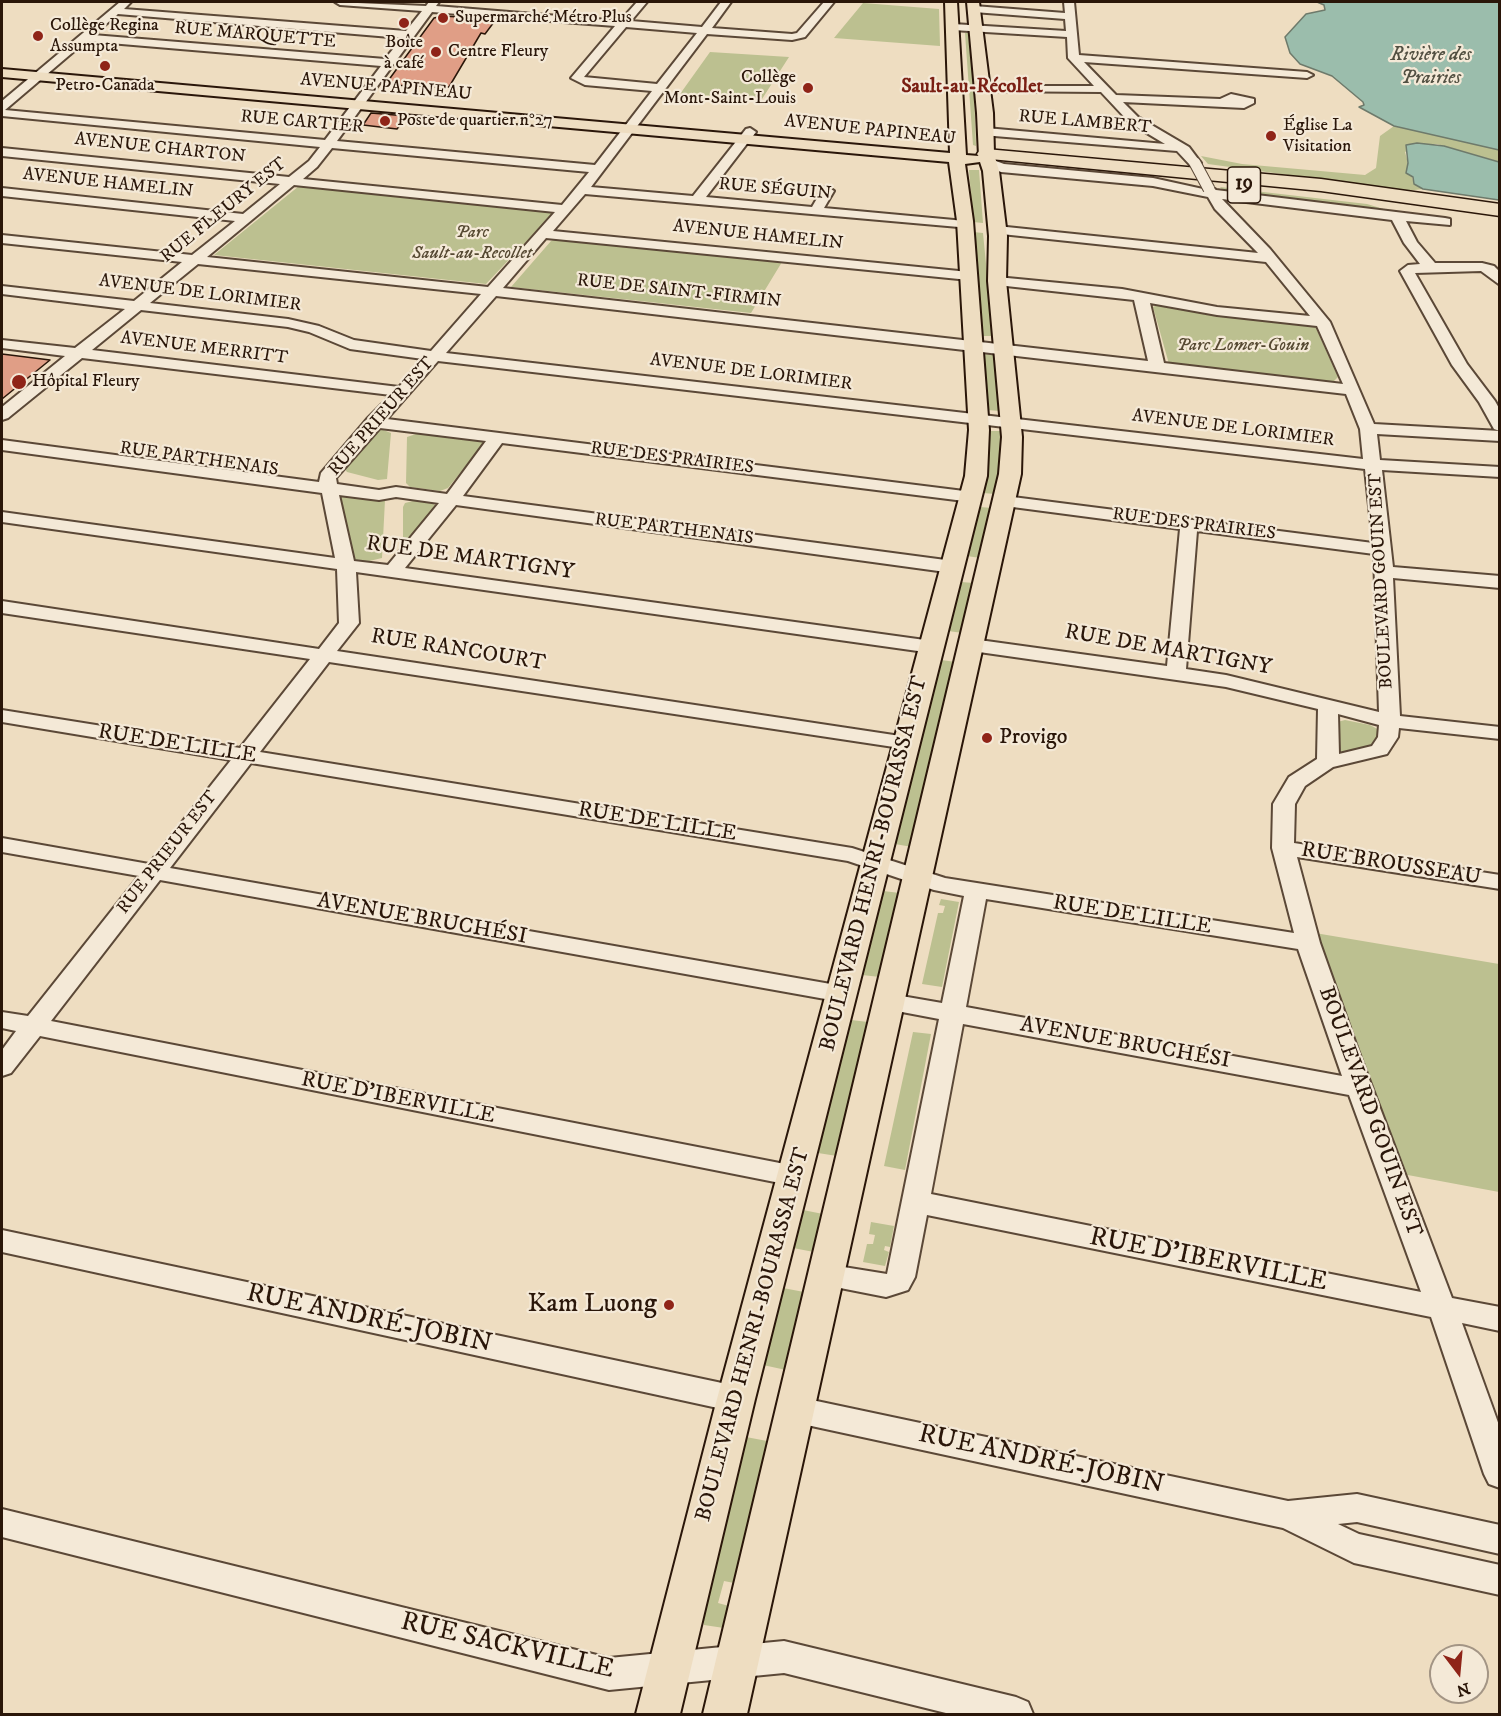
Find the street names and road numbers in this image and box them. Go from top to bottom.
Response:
street label: RUE MARQUETTE [173,18,337,54]
street label: AVENUE PAPINEAU [299,70,473,106]
street label: RUE LAMBERT [1018,106,1152,140]
street label: RUE CARTIER [240,107,364,139]
street label: AVENUE PAPINEAU [783,111,957,151]
street label: AVENUE CHARTON [73,129,247,169]
street label: RUE FLEURY EST [157,154,291,268]
street label: AVENUE HAMELIN [22,164,194,204]
road number: 19 [1228,167,1260,203]
street label: RUE SÉGUIN [718,174,832,206]
street label: AVENUE HAMELIN [672,216,844,256]
street label: AVENUE DE LORIMIER [98,271,302,317]
street label: RUE DE SAINT-FIRMIN [576,271,782,313]
street label: AVENUE MERRITT [119,328,289,370]
street label: AVENUE DE LORIMIER [649,350,853,396]
street label: RUE PRIEUR EST [325,353,439,481]
street label: AVENUE DE LORIMIER [1131,406,1335,452]
street label: RUE PARTHENAIS [118,438,280,482]
street label: RUE DES PRAIRIES [589,438,755,480]
street label: BOULEVARD GOUIN EST [1366,473,1398,689]
street label: RUE DES PRAIRIES [1111,504,1277,546]
street label: RUE PARTHENAIS [593,510,755,550]
street label: RUE DE MARTIGNY [364,531,576,587]
street label: RUE DE MARTIGNY [1062,620,1274,682]
street label: RUE RANCOURT [369,624,547,678]
street label: BOULEVARD HENRI-BOURASSA EST [816,674,934,1054]
street label: RUE DE LILLE [96,719,258,771]
street label: RUE PRIEUR EST [113,787,223,919]
street label: RUE DE LILLE [576,797,738,849]
street label: RUE BROUSSEAU [1299,838,1483,892]
street label: AVENUE BRUCHÉSI [315,889,529,951]
street label: RUE DE LILLE [1051,890,1213,942]
street label: BOULEVARD GOUIN EST [1311,983,1427,1241]
street label: AVENUE BRUCHÉSI [1018,1013,1232,1075]
street label: RUE D'IBERVILLE [299,1067,497,1131]
street label: BOULEVARD HENRI-BOURASSA EST [691,1145,817,1525]
street label: RUE D'IBERVILLE [1086,1222,1330,1300]
street label: RUE ANDRÉ-JOBIN [243,1278,495,1362]
street label: RUE ANDRÉ-JOBIN [915,1419,1167,1503]
street label: RUE SACKVILLE [397,1607,617,1687]

